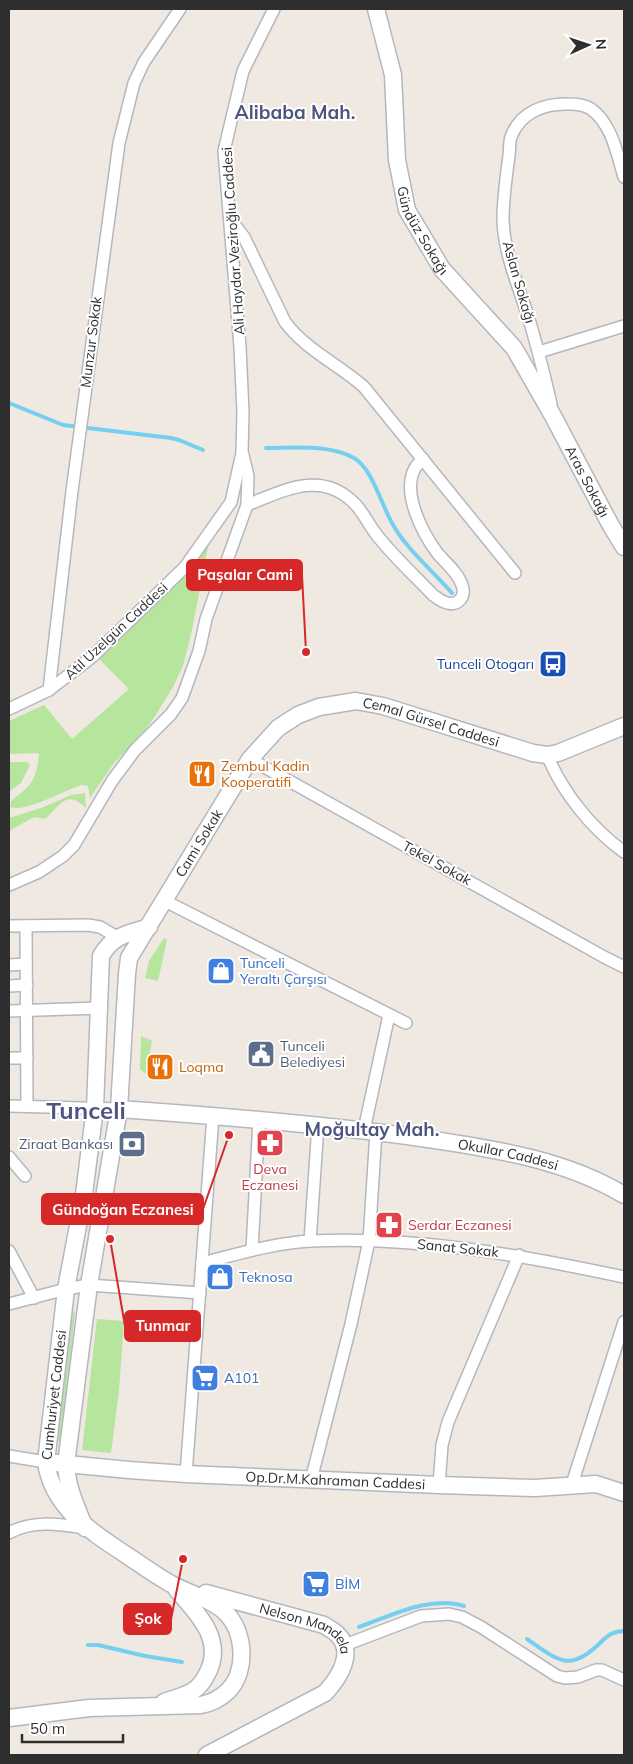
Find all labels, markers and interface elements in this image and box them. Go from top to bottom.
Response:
north arrow [563,20,613,70]
text: N [592,39,610,50]
district label: Alibaba Mah. [235,100,355,124]
street label: Ali Haydar Veziroğlu Caddesi [217,146,249,336]
street label: Gündüz Sokağı [393,184,452,279]
street label: Aslan Sokağı [499,239,539,325]
street label: Munzur Sokak [76,295,106,389]
street label: Aras Sokağı [561,442,614,520]
callout: Paşalar Cami [187,560,302,590]
text: Paşalar Cami [197,565,293,584]
street label: Atıl Uzelgün Caddesi [61,579,171,683]
bus stop icon: Tunceli Otogarı [538,649,568,679]
place label: Tunceli Otogarı [437,655,534,673]
street label: Cemal Gürsel Caddesi [361,693,502,751]
place label: Zembul Kadin Kooperatifi [221,757,310,791]
restaurant icon: Zembul Kadin Kooperatifi [187,759,217,789]
street label: Cami Sokak [171,805,227,880]
street label: Tekel Sokak [399,837,475,890]
place label: Tunceli Yeraltı Çarşısı [239,954,327,988]
shop icon: Tunceli Yeraltı Çarşısı [206,956,236,986]
place label: Tunceli Belediyesi [280,1037,345,1071]
public building icon: Tunceli Belediyesi [246,1039,276,1069]
restaurant icon: Loqma [145,1052,175,1082]
place label: Loqma [179,1058,224,1076]
district label: Tunceli [46,1095,126,1125]
district label: Moğultay Mah. [305,1117,439,1141]
pharmacy icon: Deva Eczanesi [255,1128,285,1158]
bank icon: Ziraat Bankası [117,1129,147,1159]
place label: Ziraat Bankası [19,1135,113,1153]
street label: Okullar Caddesi [456,1135,561,1174]
place label: Deva Eczanesi [242,1160,298,1194]
callout: Gündoğan Eczanesi [42,1194,203,1224]
text: Gündoğan Eczanesi [52,1200,194,1219]
pharmacy icon: Serdar Eczanesi [374,1210,404,1240]
place label: Serdar Eczanesi [408,1216,512,1234]
street label: Sanat Sokak [416,1235,500,1261]
shop icon: Teknosa [205,1262,235,1292]
place label: Teknosa [239,1268,293,1286]
callout: Tunmar [125,1311,200,1341]
text: Tunmar [136,1316,191,1335]
street label: Cumhuriyet Caddesi [37,1329,70,1461]
supermarket icon: A101 [190,1363,220,1393]
place label: A101 [224,1369,260,1387]
street label: Op.Dr.M.Kahraman Caddesi [245,1468,426,1493]
supermarket icon: BİM [301,1569,331,1599]
place label: BİM [335,1575,360,1593]
street label: Nelson Mandela [257,1599,355,1655]
callout: Şok [124,1604,171,1634]
text: Şok [135,1609,162,1628]
scale bar [22,1712,124,1744]
text: 50 m [30,1719,65,1738]

